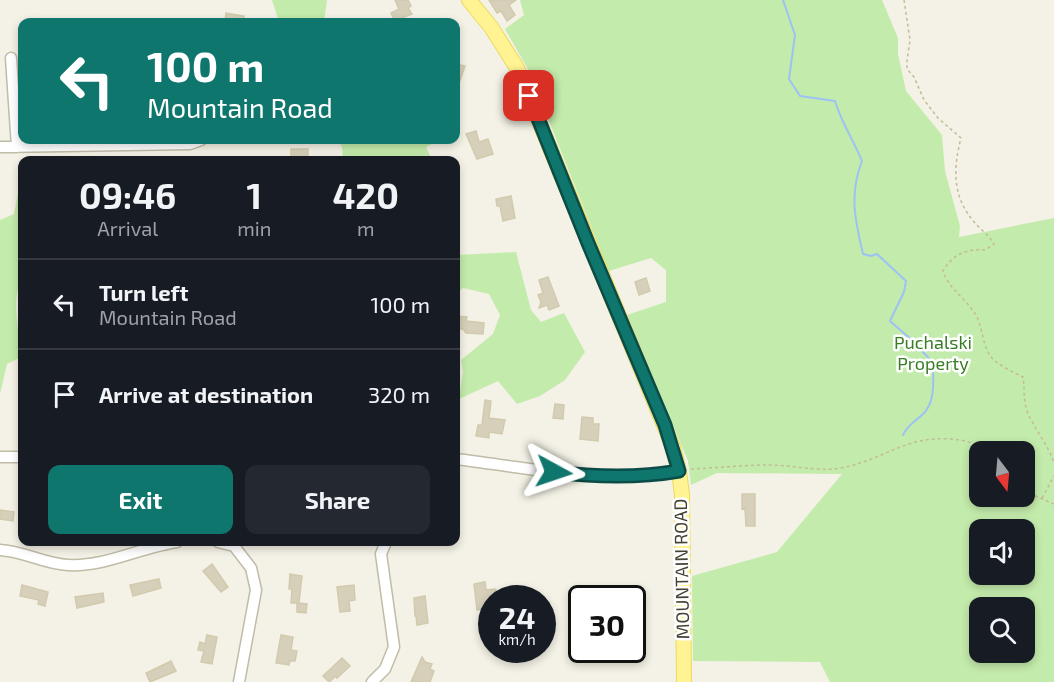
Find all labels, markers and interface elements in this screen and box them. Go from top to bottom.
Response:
text: 100 m [147,40,264,90]
icon: left [48,42,126,120]
pin [503,70,554,121]
icon: arrive [512,79,545,112]
text: Mountain Road [147,91,333,123]
text: 09:46 [79,173,176,216]
text: 1 [247,173,262,216]
text: 420 [332,173,399,216]
text: Arrival [97,216,158,240]
text: min [237,216,271,240]
text: m [357,216,374,240]
text: Turn left [99,279,188,305]
icon: left [48,288,81,321]
text: 100 m [371,291,430,317]
text: Mountain Road [99,305,237,329]
park label: Puchalski Property [894,331,972,374]
icon: arrive [48,378,81,411]
text: Arrive at destination [99,381,313,407]
text: 320 m [368,381,430,407]
position arrow [522,440,586,504]
north arrow [969,441,1035,507]
map controls [969,441,1035,663]
button: Exit [48,465,233,534]
button: Share [245,465,430,534]
street label: MOUNTAIN ROAD [669,498,693,640]
button: sound [969,519,1035,585]
speed limit sign: 30 [568,585,646,663]
button: search [969,597,1035,663]
text: 24 [499,599,535,635]
text: km/h [498,630,536,648]

